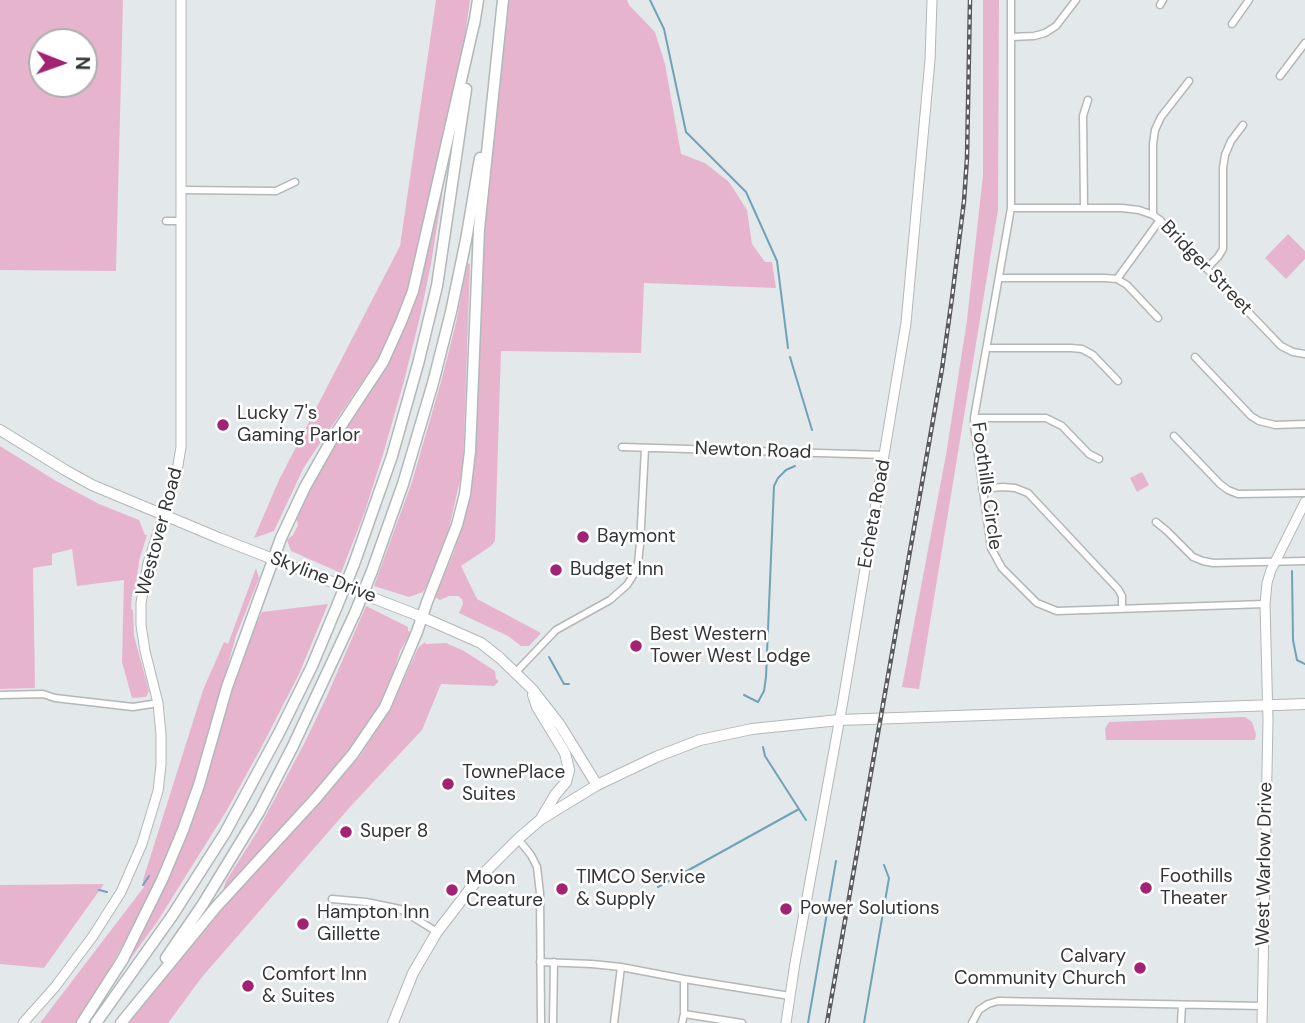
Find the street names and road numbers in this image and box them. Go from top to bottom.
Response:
street label: Bridger Street [1155,216,1257,320]
street label: Foothills Circle [966,421,1006,551]
street label: Newton Road [694,438,812,464]
street label: Echeta Road [854,458,896,570]
street label: Westover Road [132,465,188,599]
street label: Skyline Drive [267,547,379,609]
street label: West Warlow Drive [1252,782,1278,946]

